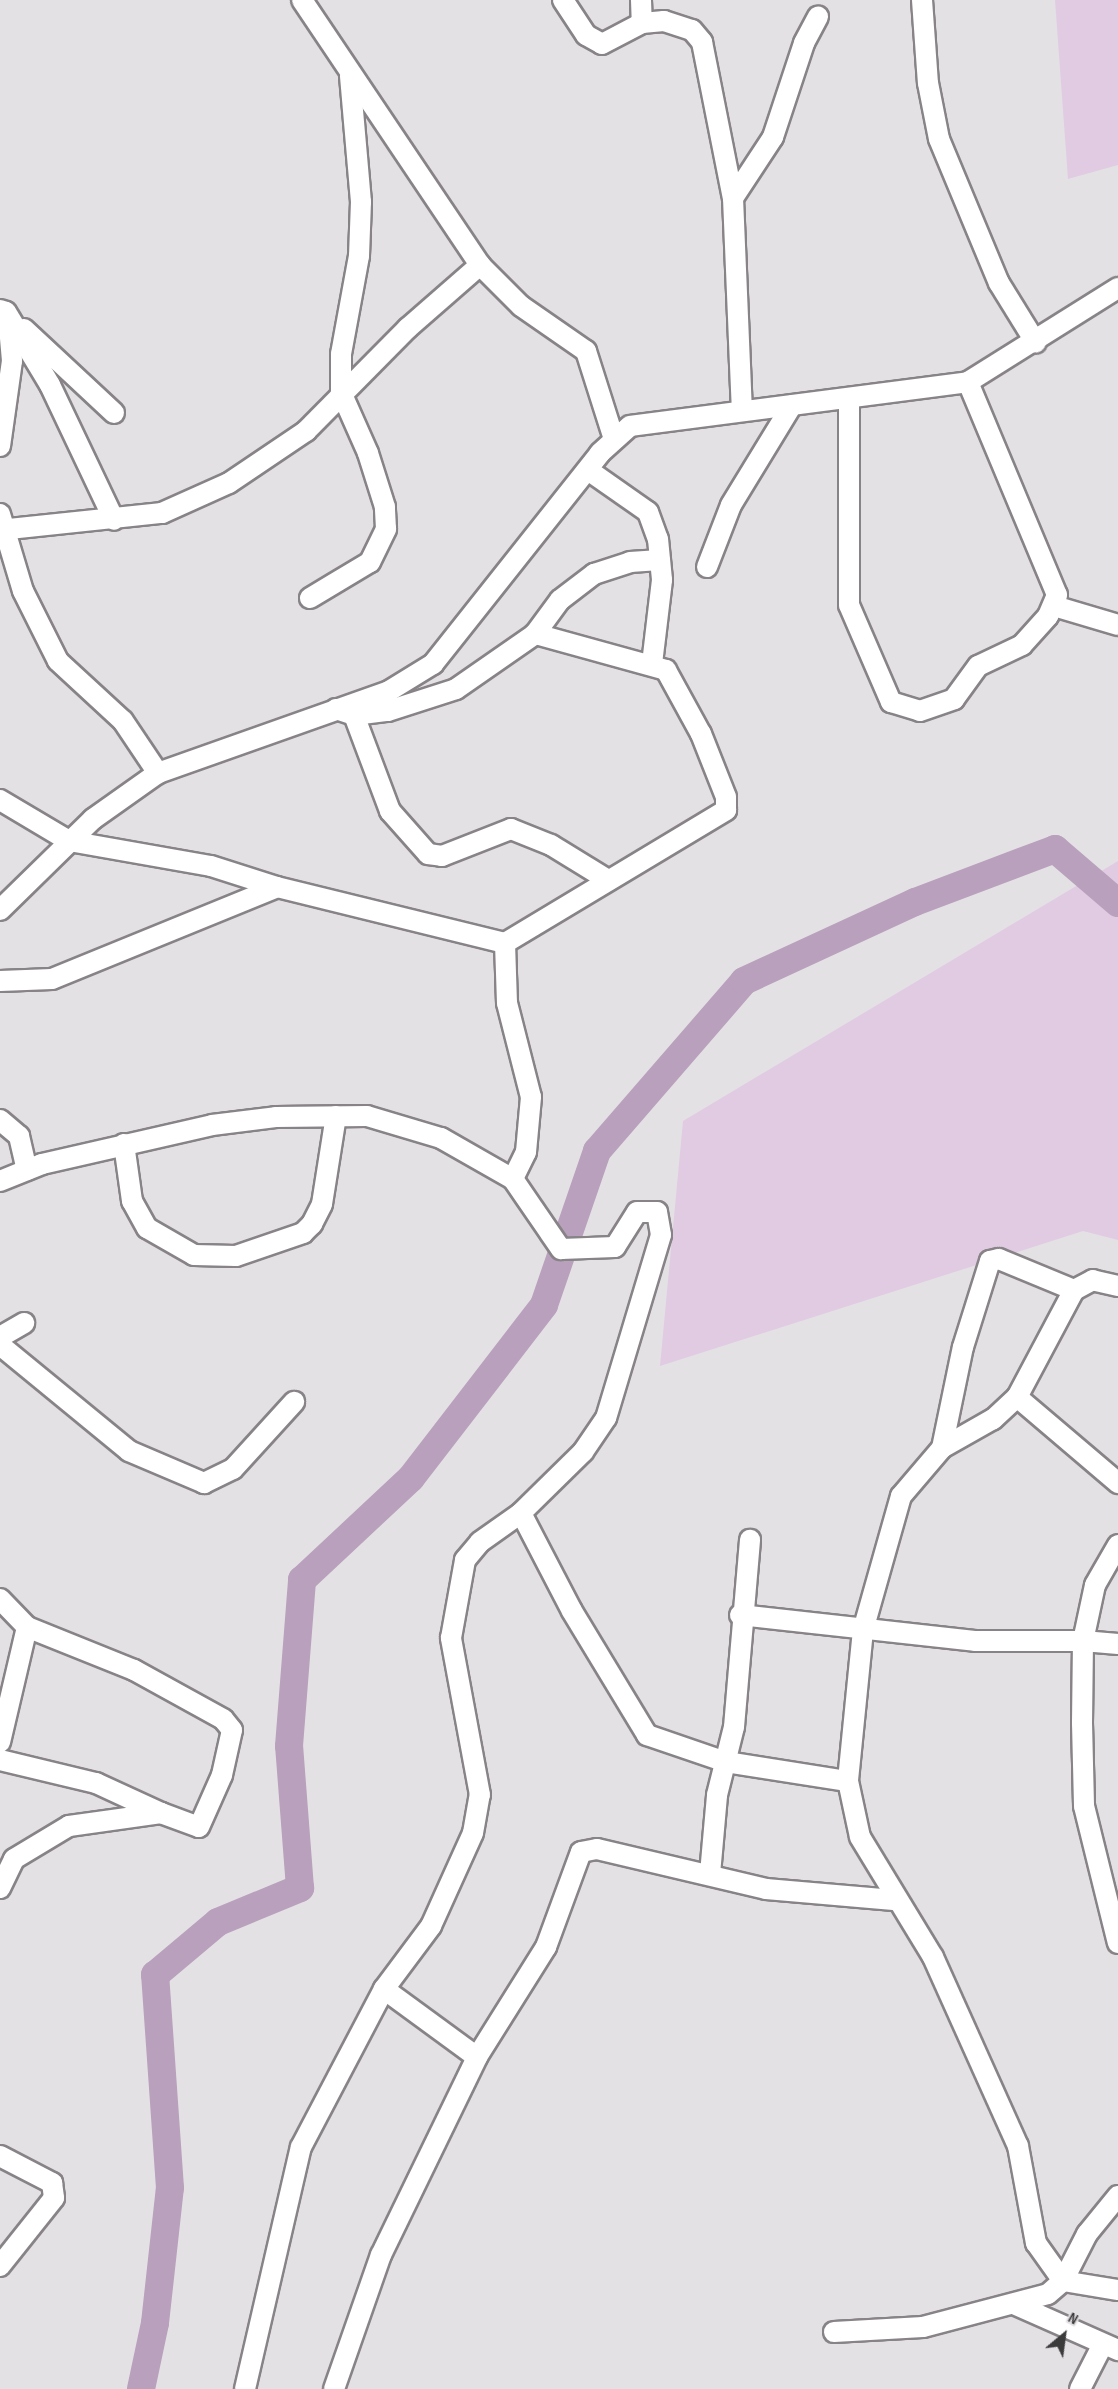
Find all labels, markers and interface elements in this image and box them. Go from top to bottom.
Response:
north arrow [1034,2305,1094,2365]
text: N [1065,2308,1081,2329]

